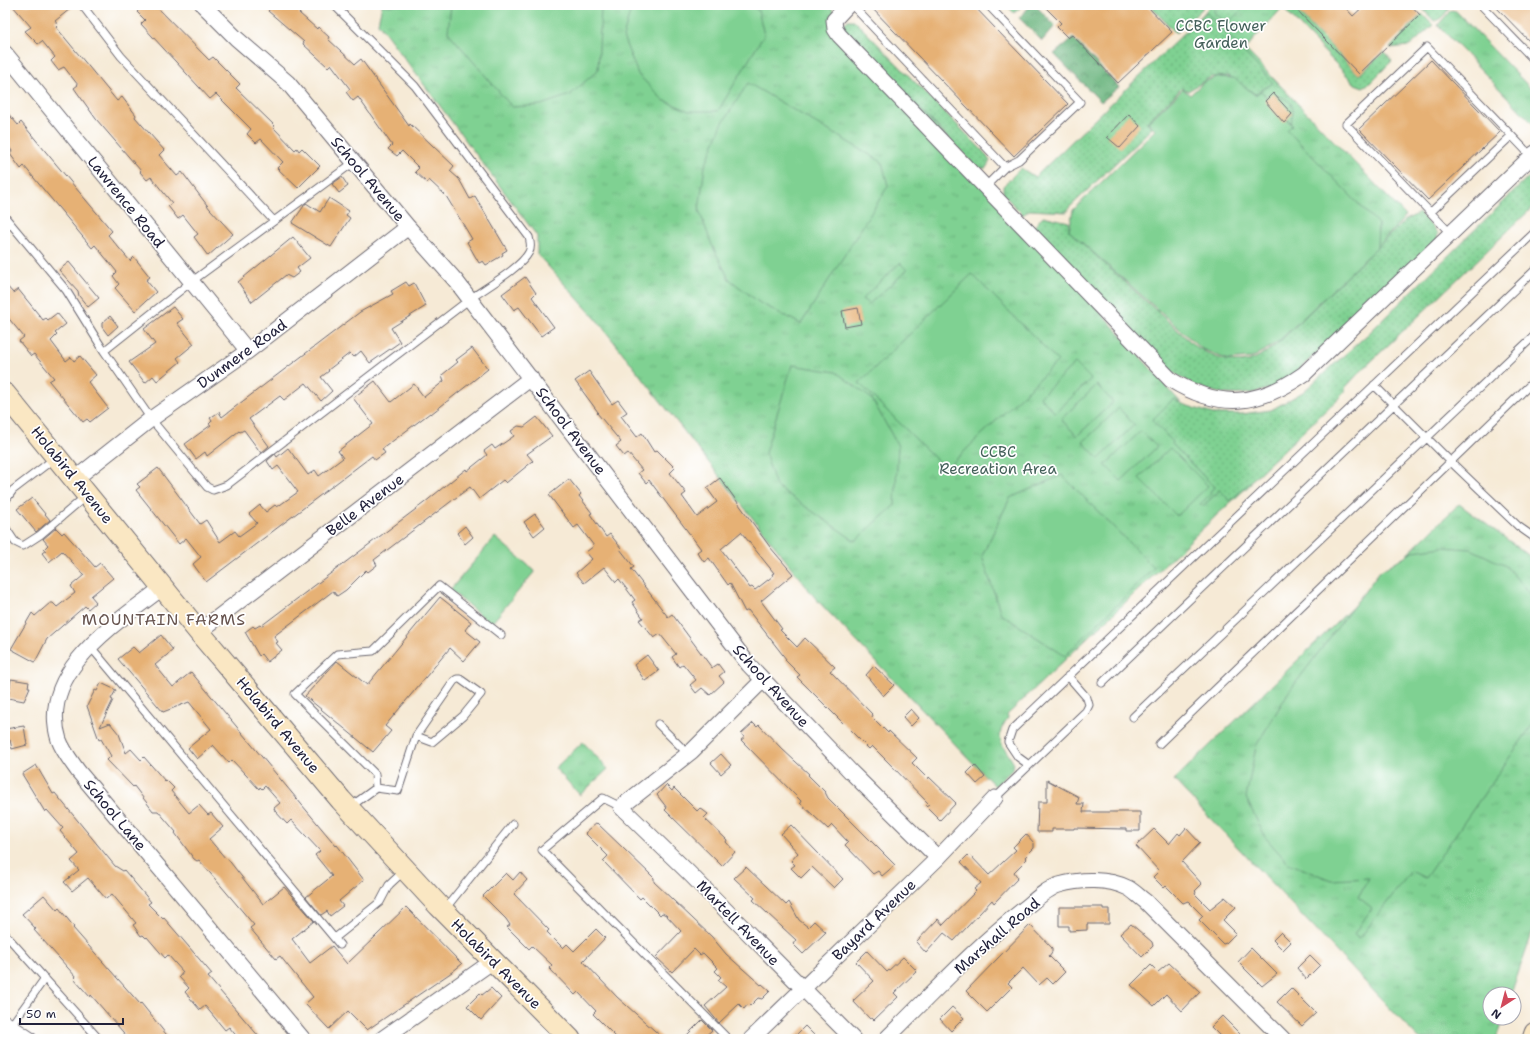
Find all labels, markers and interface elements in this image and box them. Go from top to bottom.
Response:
park label: CCBC Flower Garden [1176,16,1266,53]
street label: School Avenue [327,132,409,226]
street label: Lawrence Road [83,152,169,252]
street label: Dunmere Road [193,314,291,393]
street label: School Avenue [531,383,611,479]
street label: Holabird Avenue [26,422,118,528]
park label: CCBC Recreation Area [939,442,1057,479]
street label: Belle Avenue [322,469,408,541]
district label: MOUNTAIN FARMS [82,609,246,630]
street label: School Avenue [728,640,814,732]
street label: Holabird Avenue [232,673,324,777]
street label: School Lane [79,775,151,855]
street label: Bayard Avenue [828,875,920,965]
street label: Martell Avenue [692,876,784,970]
street label: Marshall Road [950,893,1044,979]
street label: Holabird Avenue [446,914,546,1014]
north arrow [1482,986,1522,1026]
scale bar [20,1000,123,1026]
text: N [1488,1005,1504,1022]
text: 50 m [26,1006,56,1022]

